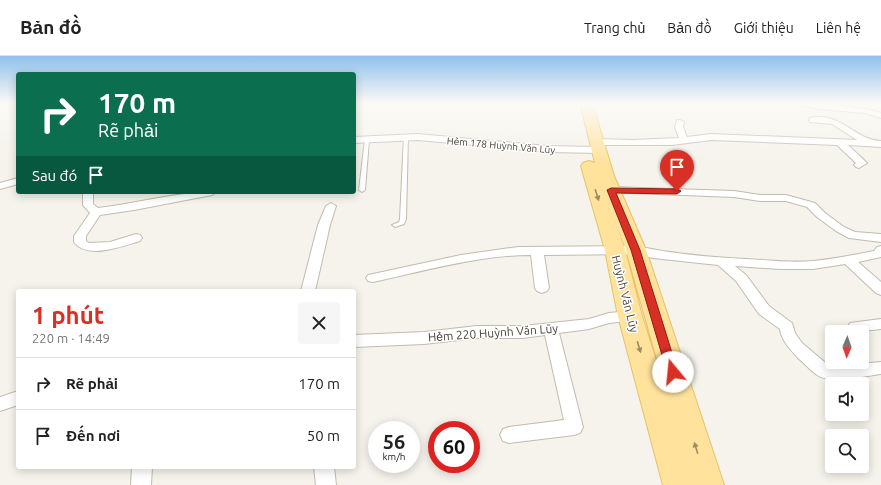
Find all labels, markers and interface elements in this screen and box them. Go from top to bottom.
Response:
text: Bản đồ [20,16,82,38]
text: Trang chủ [584,20,645,36]
text: Bản đồ [667,20,712,36]
text: Giới thiệu [734,20,794,36]
text: Liên hệ [816,20,861,36]
text: 170 m [98,87,176,118]
icon: right [32,88,84,140]
text: Rẽ phải [98,120,158,140]
street label: Hẻm 178 Huỳnh Văn Lũy [446,135,556,156]
pin [660,150,694,191]
icon: arrive [666,156,688,178]
icon: arrive [85,164,107,186]
text: Sau đó [32,167,77,184]
one-way arrow [594,189,600,201]
street label: Huỳnh Văn Lũy [610,254,641,334]
text: 1 phút [32,302,104,329]
button: close [298,302,340,344]
street label: Hẻm 220 Huỳnh Văn Lũy [427,321,559,344]
north arrow [825,325,869,369]
map controls [825,325,869,473]
text: 220 m · 14:49 [32,331,110,345]
one-way arrow [636,341,642,353]
position arrow [652,351,694,393]
icon: right [32,373,54,395]
text: Rẽ phải [66,375,118,392]
text: 170 m [298,375,340,392]
button: sound [825,377,869,421]
speed limit sign: 60 [428,421,480,473]
icon: arrive [32,425,54,447]
text: Đến nơi [66,427,120,444]
text: 50 m [307,427,340,444]
button: search [825,429,869,473]
text: 56 [383,430,405,453]
one-way arrow [693,441,699,453]
text: km/h [382,451,406,462]

